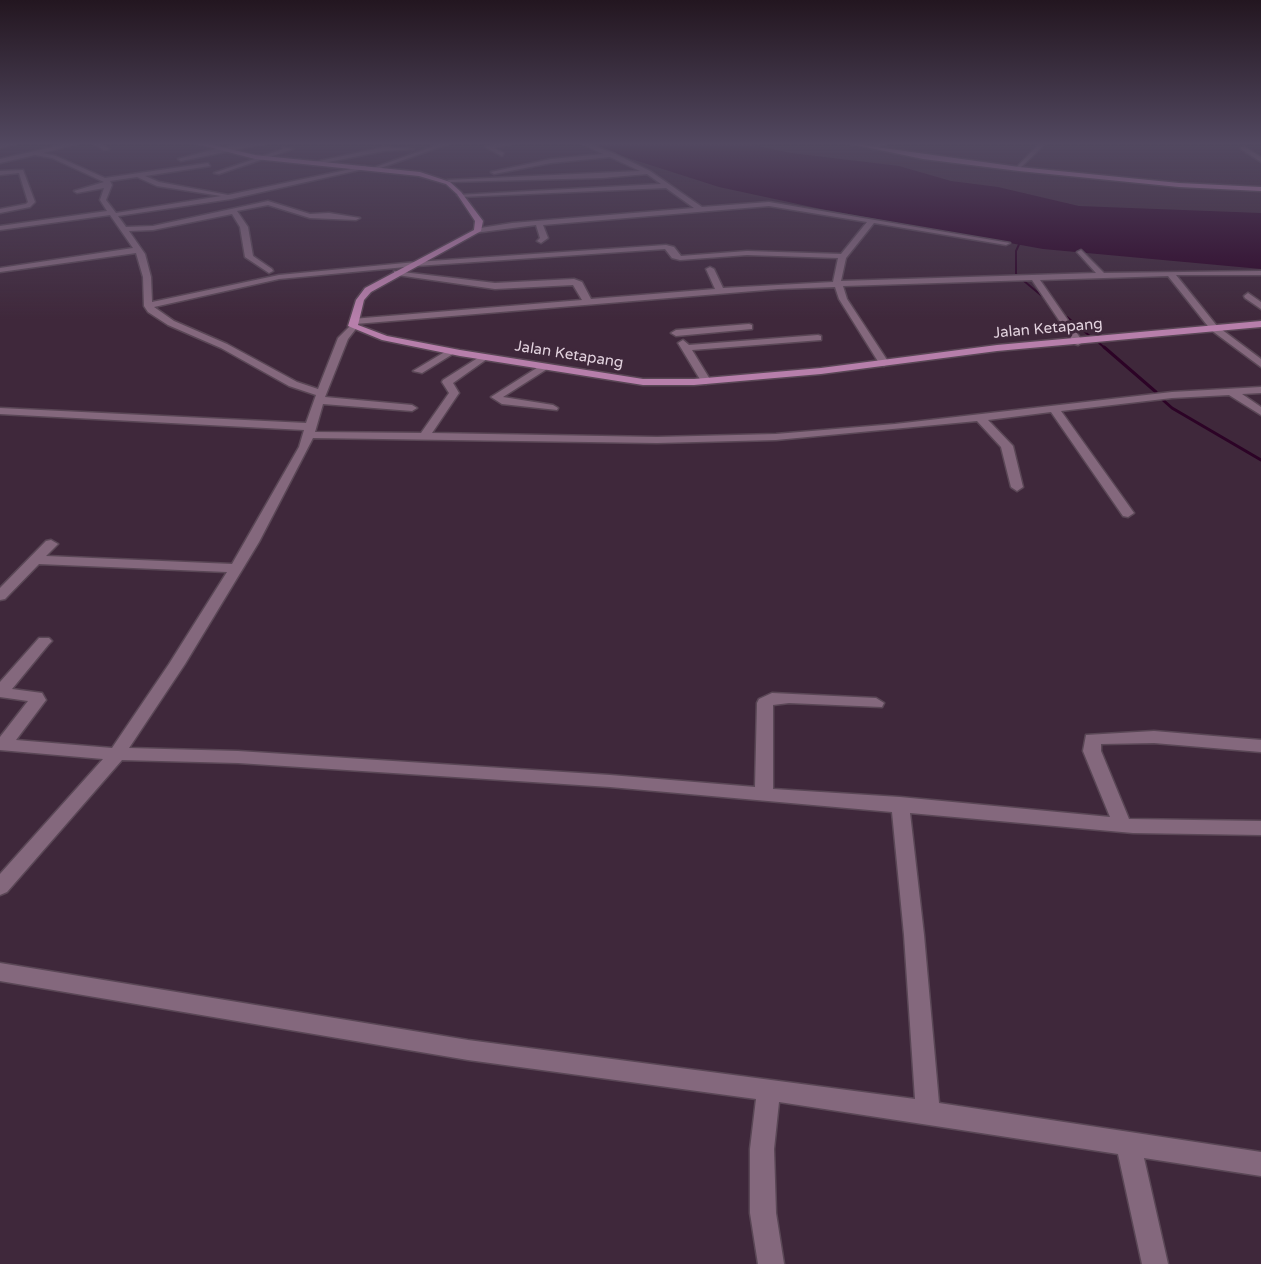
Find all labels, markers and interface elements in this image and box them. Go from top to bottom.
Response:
street label: Jalan Ketapang [993,315,1103,343]
street label: Jalan Ketapang [513,338,625,372]

